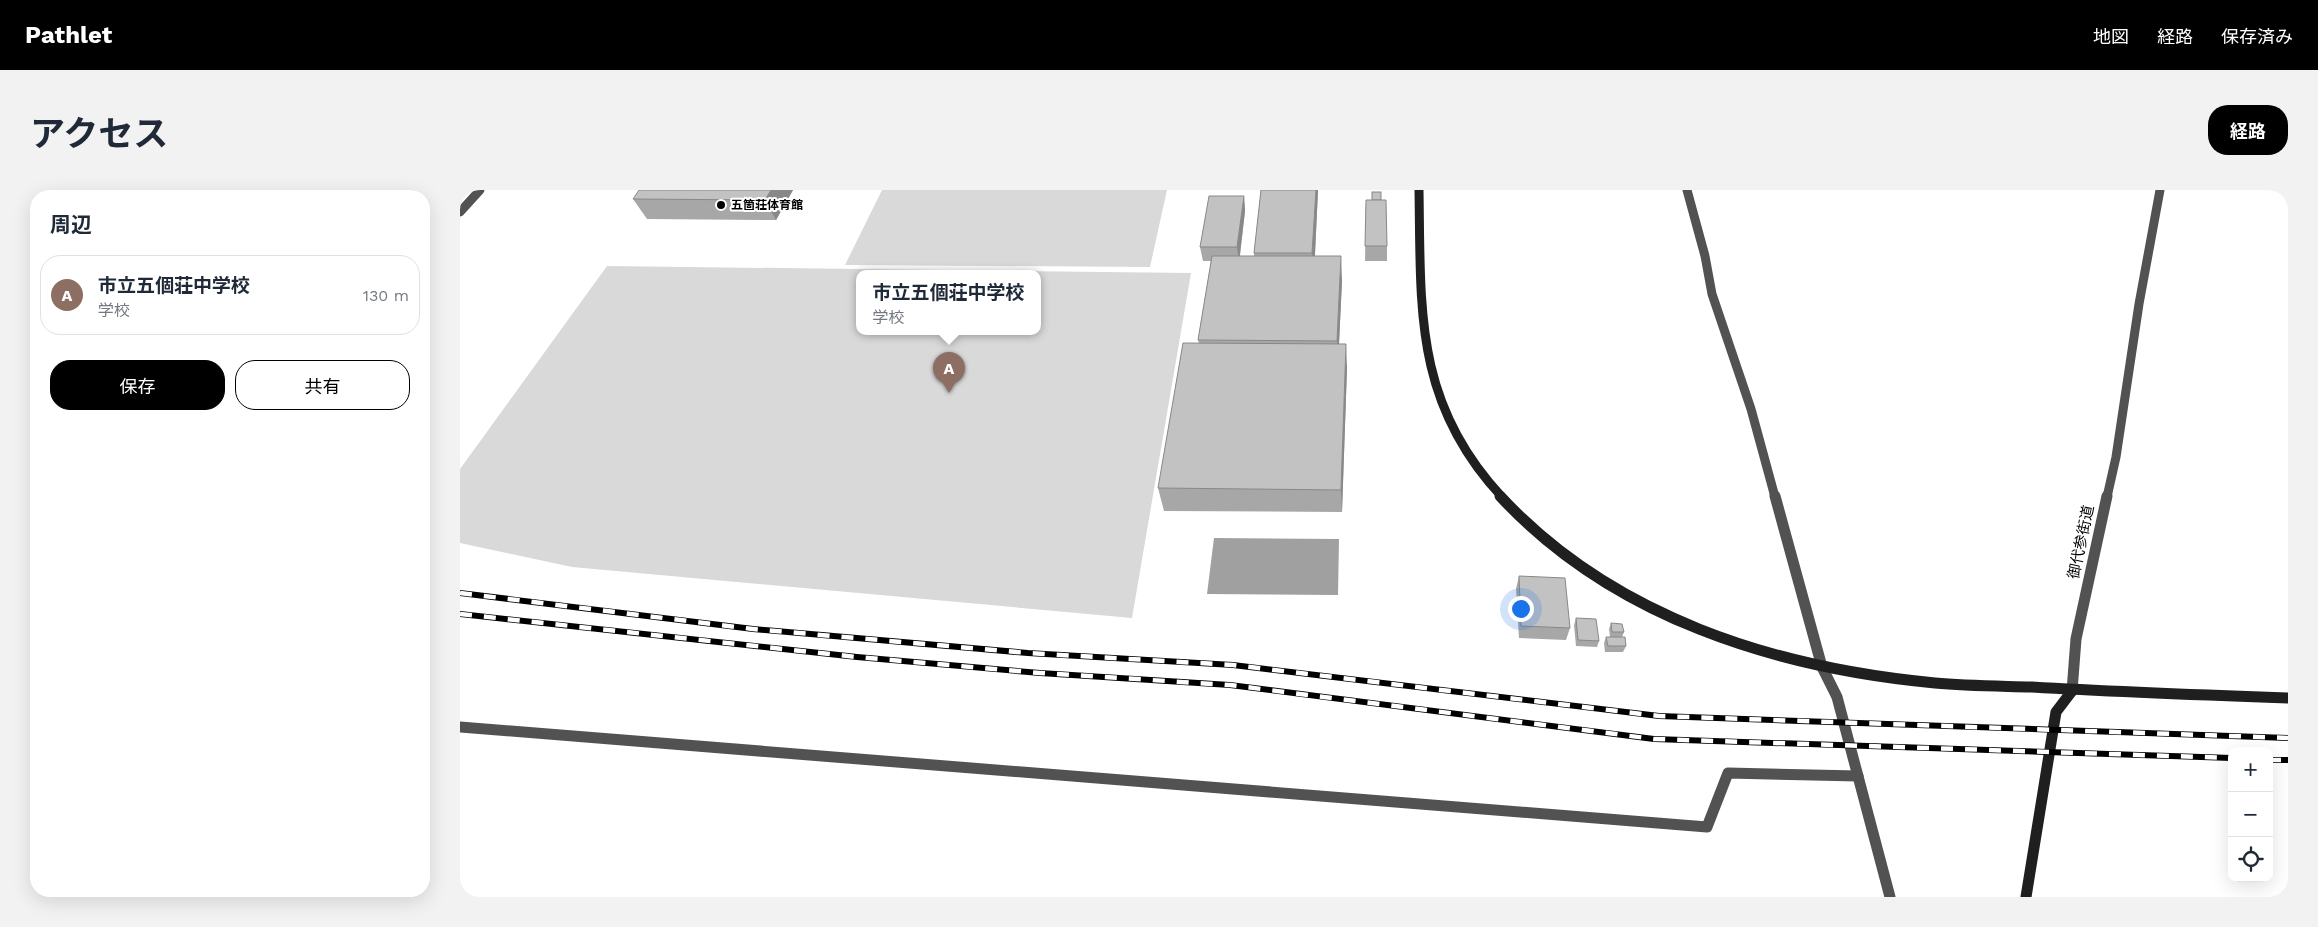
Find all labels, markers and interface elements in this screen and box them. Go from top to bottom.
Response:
text: Pathlet [25,21,112,49]
text: 地図 [2093,26,2129,47]
text: 経路 [2157,26,2193,47]
text: 保存済み [2221,26,2293,47]
button: 経路 [2208,105,2288,155]
text: アクセス [30,113,168,155]
place label: 五箇荘体育館 [731,198,803,212]
marker: 五箇荘体育館 [715,199,727,211]
text: 周辺 [50,212,92,237]
popup [856,270,1041,335]
text: 市立五個荘中学校 [98,274,250,297]
text: 市立五個荘中学校 [872,281,1025,304]
text: A [62,286,72,305]
text: 130 m [363,286,409,305]
text: 学校 [98,301,130,320]
text: 学校 [872,308,905,327]
pin: A [933,352,965,393]
button: 保存 [50,360,225,410]
button: 共有 [235,360,410,410]
street label: 御代参街道 [2064,503,2098,581]
your location [1508,596,1534,622]
map controls [2228,747,2273,882]
button: + [2228,747,2273,792]
button: − [2228,792,2273,837]
button: locate [2228,837,2273,882]

